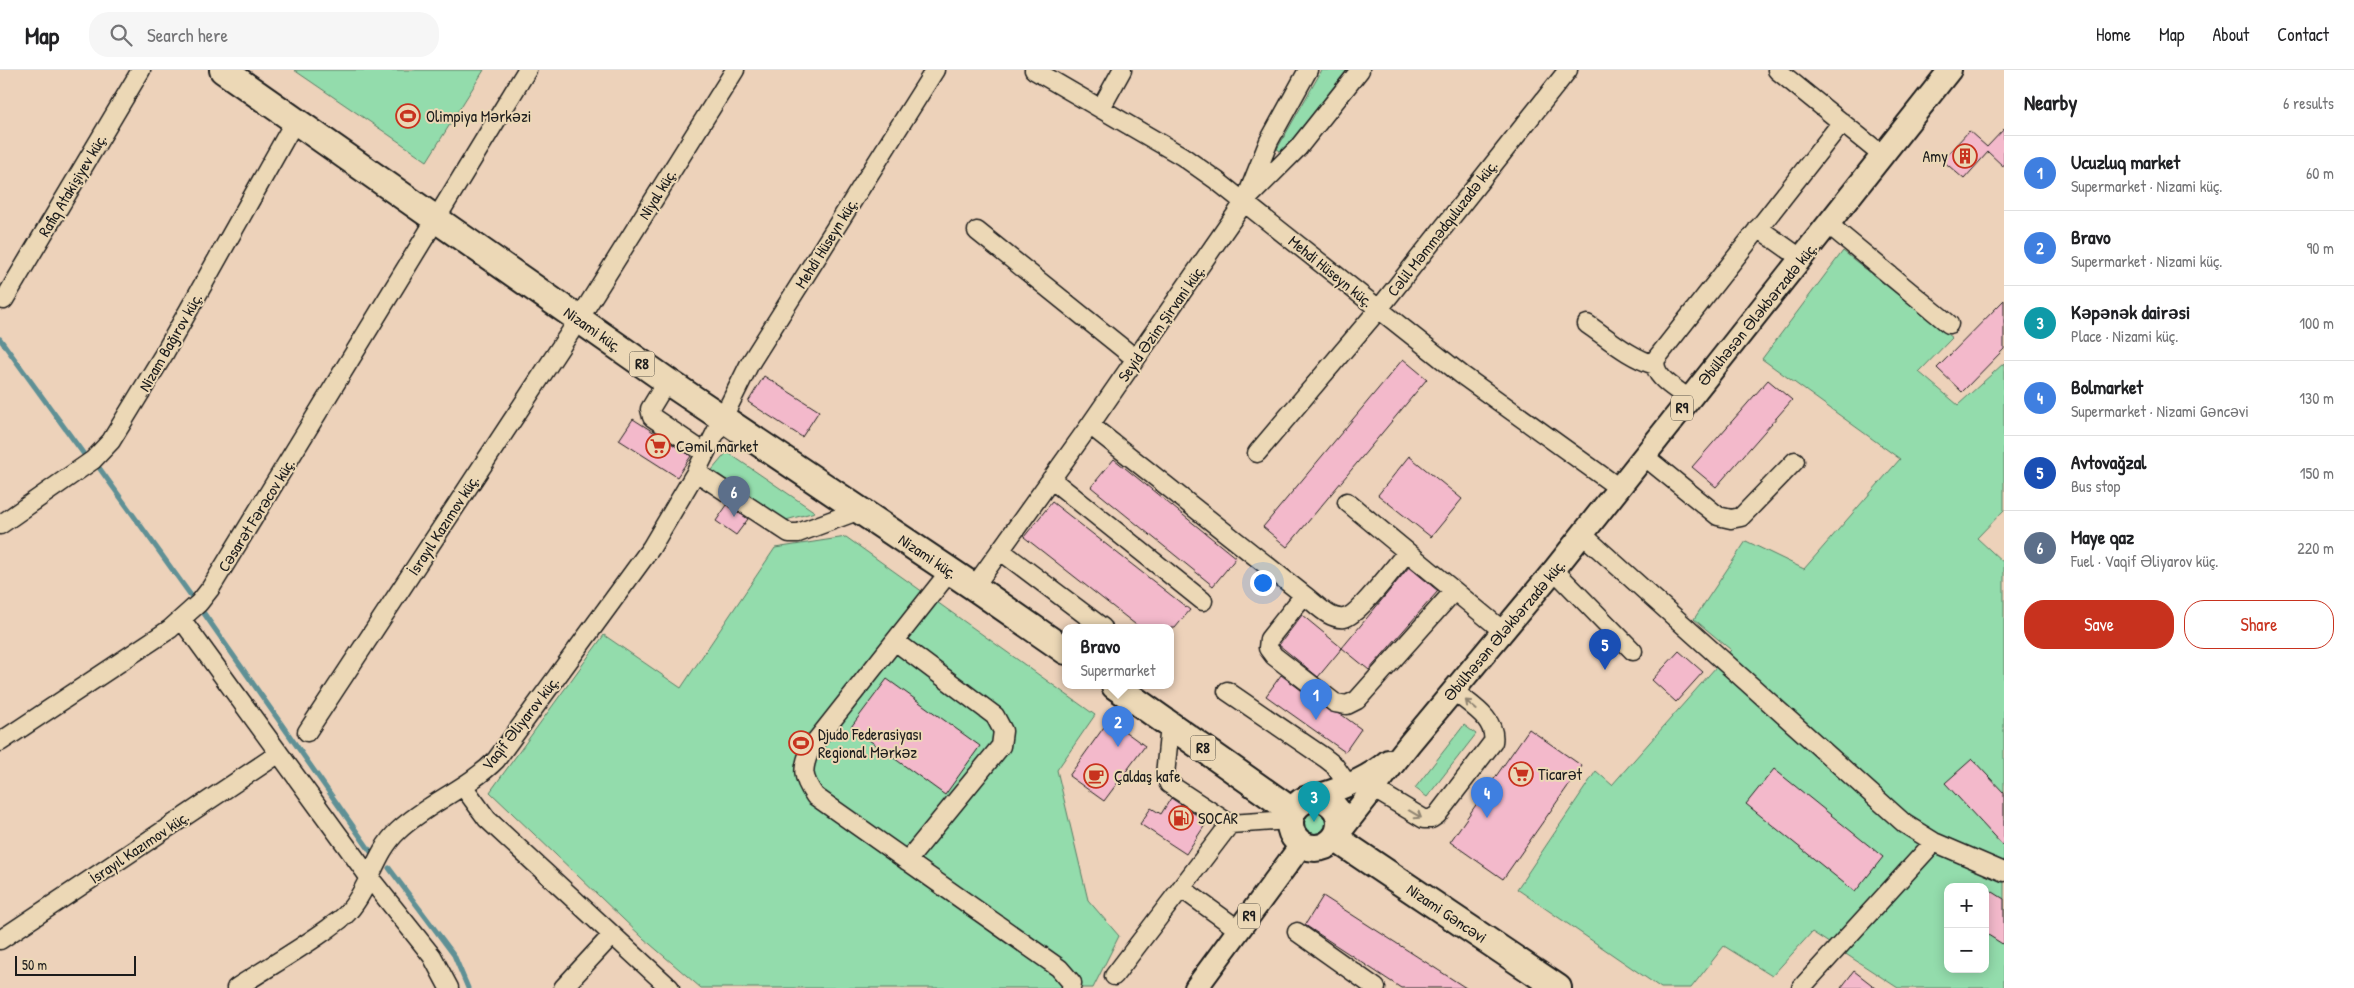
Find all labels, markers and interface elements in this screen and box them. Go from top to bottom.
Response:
search box [89,12,439,57]
text: Map [25,19,59,51]
icon: search [107,21,135,49]
text: Search here [147,22,228,48]
text: Home [2096,22,2131,47]
text: Map [2159,22,2184,47]
text: About [2212,22,2249,47]
text: Contact [2277,22,2329,47]
text: Nearby [2024,88,2077,117]
text: 6 results [2283,92,2334,114]
sports icon: Olimpiya Mərkəzi [395,103,421,129]
place label: Olimpiya Mərkəzi [426,105,531,127]
street label: Rafiq Atakişiyev küç. [33,129,111,241]
building icon: Amy [1952,143,1978,169]
place label: Amy [1923,145,1948,167]
text: Ucuzluq market [2071,149,2180,175]
street label: Cəlil Məmmədquluzadə küç. [1382,155,1502,301]
text: 1 [2037,162,2043,184]
text: 60 m [2306,162,2334,184]
street label: Niyal küç. [633,165,681,223]
text: Supermarket · Nizami küç. [2071,175,2223,197]
street label: Mehdi Hüseyn küç. [789,194,863,292]
text: Bravo [2071,224,2111,250]
street label: Mehdi Hüseyn küç. [1284,230,1378,312]
text: 2 [2036,237,2044,259]
text: 90 m [2306,237,2334,259]
street label: Əbülhəsən Ələkbərzadə küç. [1692,238,1822,390]
text: Supermarket · Nizami küç. [2071,250,2223,272]
street label: Seyid Əzim Şirvani küç. [1112,260,1210,386]
street label: Nizam Bağırov küç. [133,289,207,395]
text: Kəpənək dairəsi [2071,299,2190,325]
street label: Nizami küç. [560,301,626,357]
text: 3 [2036,312,2044,334]
text: 100 m [2299,312,2334,334]
text: Place · Nizami küç. [2071,325,2178,347]
road number: R8 [630,352,654,376]
text: Bolmarket [2071,374,2143,400]
text: 4 [2037,387,2043,409]
text: 130 m [2299,387,2334,409]
road number: R9 [1671,396,1693,420]
text: Supermarket · Nizami Gəncəvi [2071,400,2249,422]
supermarket icon: Cəmil market [645,433,671,459]
place label: Cəmil market [676,435,758,457]
text: Avtovağzal [2071,449,2146,475]
street label: Cəsarət Fərəcov küç. [212,454,300,576]
text: 5 [2037,462,2043,484]
text: 150 m [2300,462,2334,484]
street label: İsrayıl Kazımov küç. [402,470,484,580]
text: Bus stop [2071,475,2120,497]
pin: 6 [718,476,750,517]
text: Maye qaz [2071,524,2134,550]
street label: Nizami küç. [894,528,962,584]
text: 6 [2037,537,2043,559]
text: 220 m [2297,537,2334,559]
text: Fuel · Vaqif Əliyarov küç. [2071,550,2219,572]
street label: Əbülhəsən Ələkbərzadə küç. [1438,554,1570,706]
your location [1250,570,1276,596]
button: Save [2024,600,2174,649]
button: Share [2184,600,2334,649]
popup [1062,624,1174,689]
pin: 5 [1589,629,1621,670]
text: Bravo [1081,633,1120,659]
text: Supermarket [1081,659,1155,681]
street label: Vaqif Əliyarov küç. [476,671,564,775]
pin: 1 [1300,679,1332,720]
one-way arrow [1464,700,1477,711]
pin: 2 [1102,706,1134,747]
place label: Djudo Federasiyası Regional Mərkəz [818,723,922,763]
sports icon: Djudo Federasiyası Regional Mərkəz [788,730,814,756]
road number: R8 [1190,736,1216,760]
supermarket icon: Ticarət [1508,761,1534,787]
cafe icon: Çaldaş kafe [1083,763,1109,789]
place label: Ticarət [1538,763,1583,785]
place label: Çaldaş kafe [1114,765,1181,787]
pin: 4 [1471,777,1503,818]
pin: 3 [1298,781,1330,822]
fuel station icon: SOCAR [1168,805,1194,831]
street label: İsrayıl Kazımov küç. [85,806,193,888]
place label: SOCAR [1198,807,1238,829]
one-way arrow [1408,810,1422,820]
street label: Nizami Gəncəvi [1403,878,1491,948]
map controls [1944,883,1989,973]
button: + [1944,883,1989,928]
road number: R9 [1238,904,1260,928]
button: − [1944,928,1989,973]
scale bar [15,953,136,976]
text: 50 m [22,955,47,974]

